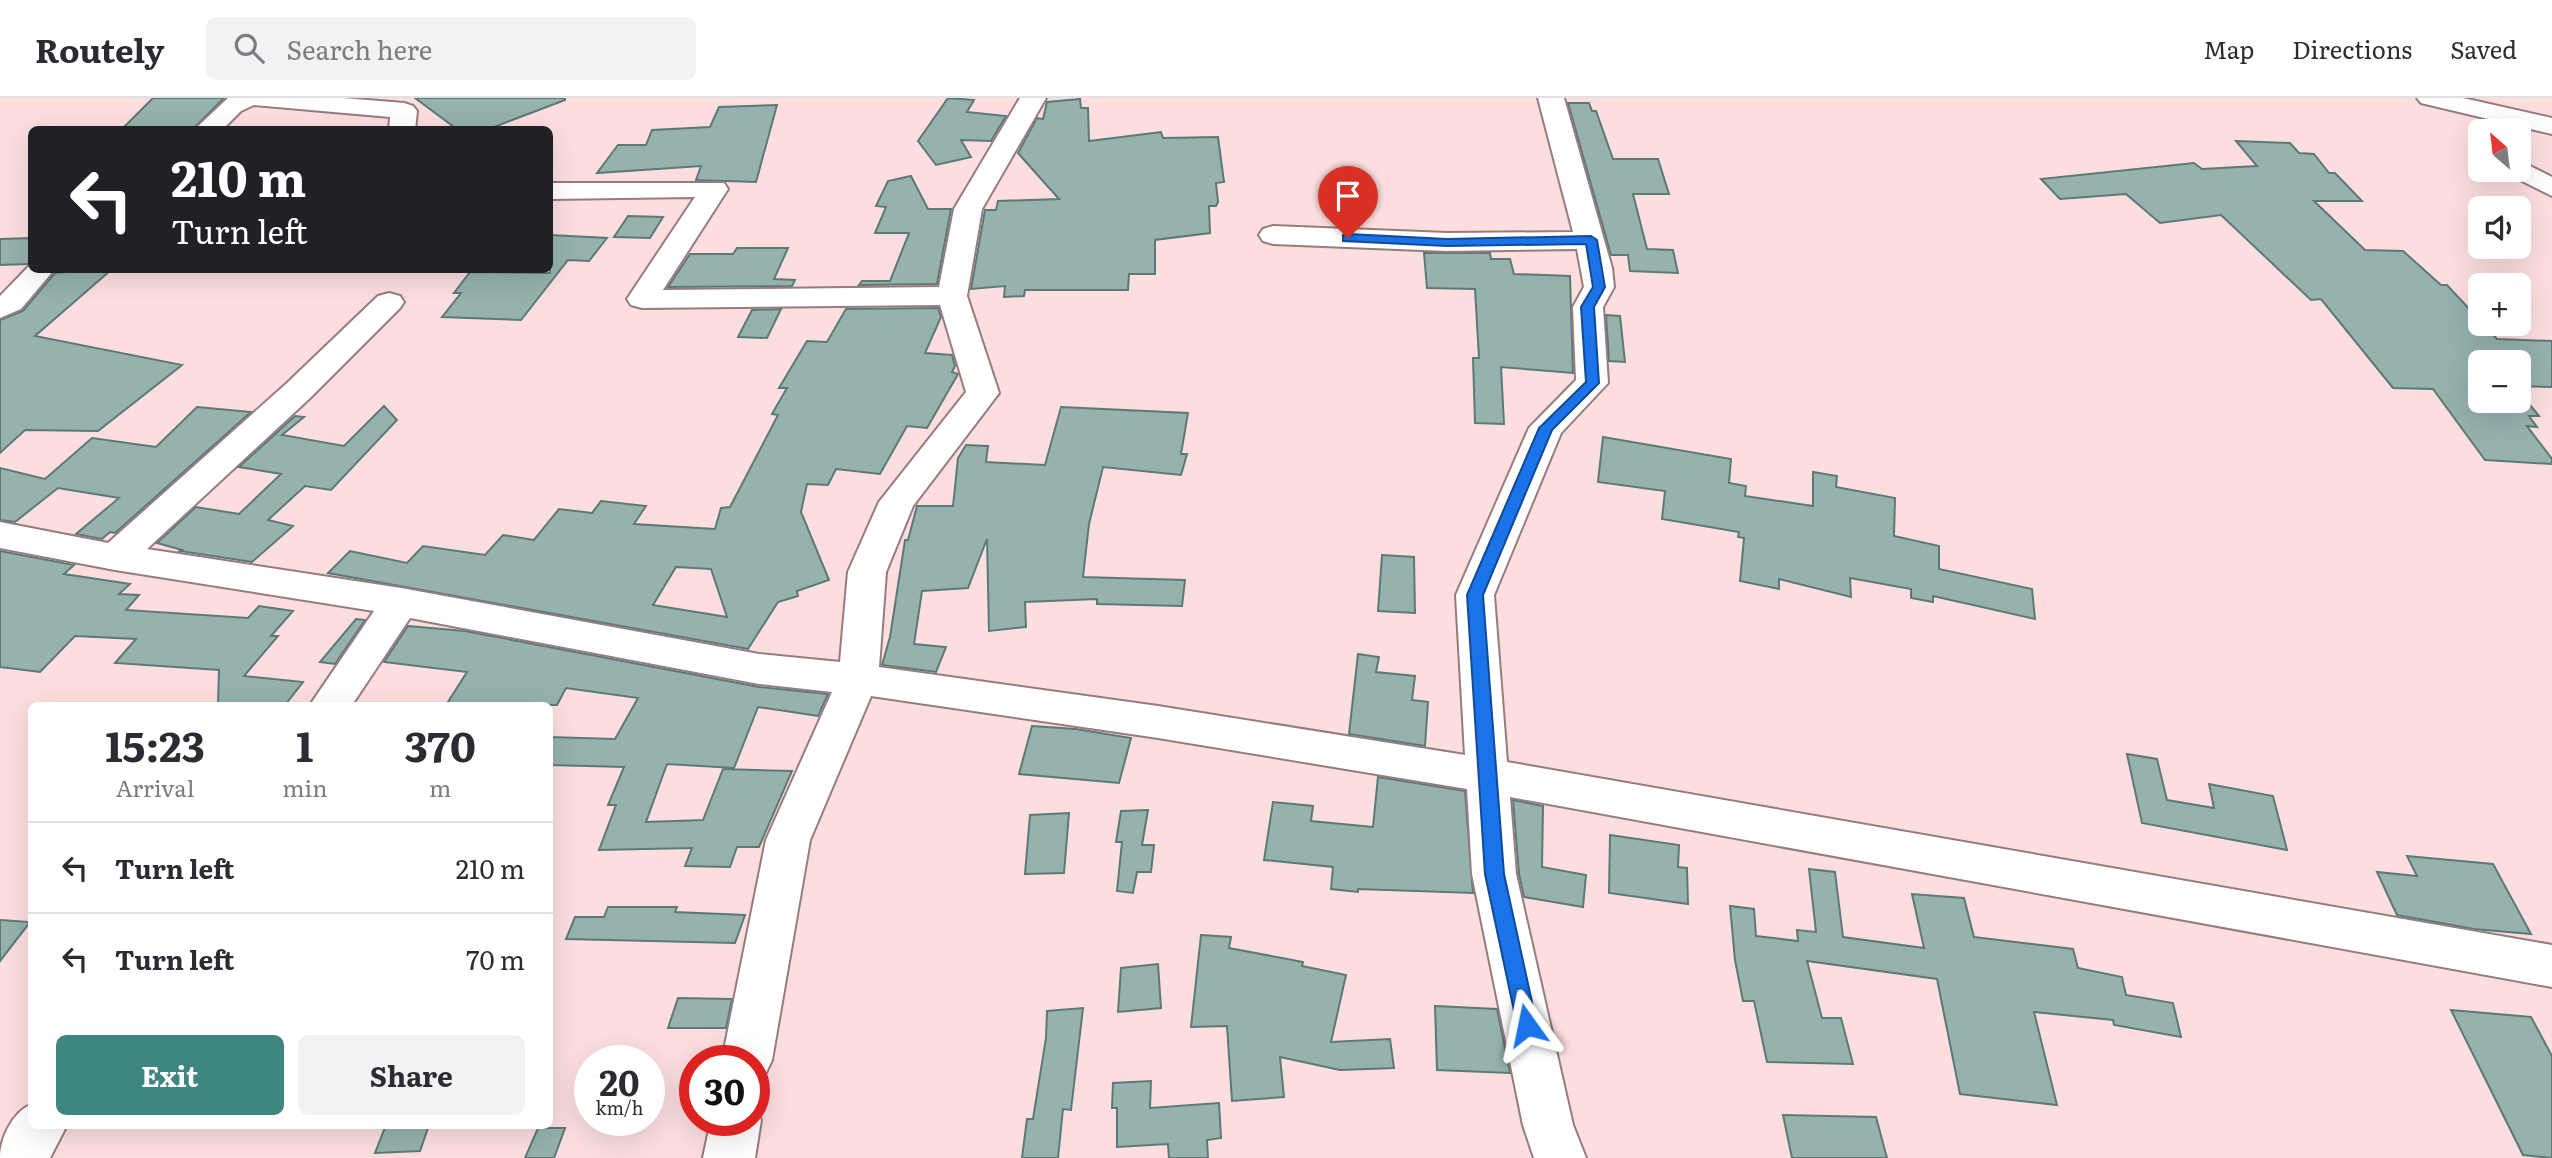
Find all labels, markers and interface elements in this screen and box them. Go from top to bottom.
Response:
search box [206,17,696,80]
text: Routely [35,24,164,73]
icon: search [230,29,268,67]
text: Search here [286,29,432,68]
text: Map [2203,31,2254,66]
text: Directions [2292,31,2412,66]
text: Saved [2450,31,2517,66]
north arrow [2468,119,2530,182]
map controls [2468,119,2531,413]
text: 210 m [171,139,306,212]
icon: left [56,154,147,245]
pin [1318,166,1378,238]
icon: arrive [1329,177,1367,215]
button: sound [2468,196,2531,259]
text: Turn left [171,206,308,254]
button: + [2468,273,2531,336]
button: − [2468,350,2531,413]
text: 15:23 [105,713,205,775]
text: 1 [296,713,313,775]
text: 370 [405,713,476,775]
text: Arrival [116,770,194,804]
text: min [282,770,327,804]
text: m [429,770,451,804]
text: Turn left [115,848,234,887]
text: 210 m [456,848,525,887]
icon: left [56,849,94,887]
text: Turn left [115,939,234,978]
text: 70 m [466,939,525,978]
icon: left [56,940,94,978]
position arrow [1490,988,1564,1062]
button: Exit [56,1035,284,1115]
button: Share [298,1035,525,1115]
speed limit sign: 30 [679,1045,770,1136]
text: 20 [599,1055,640,1107]
text: km/h [596,1094,643,1121]

